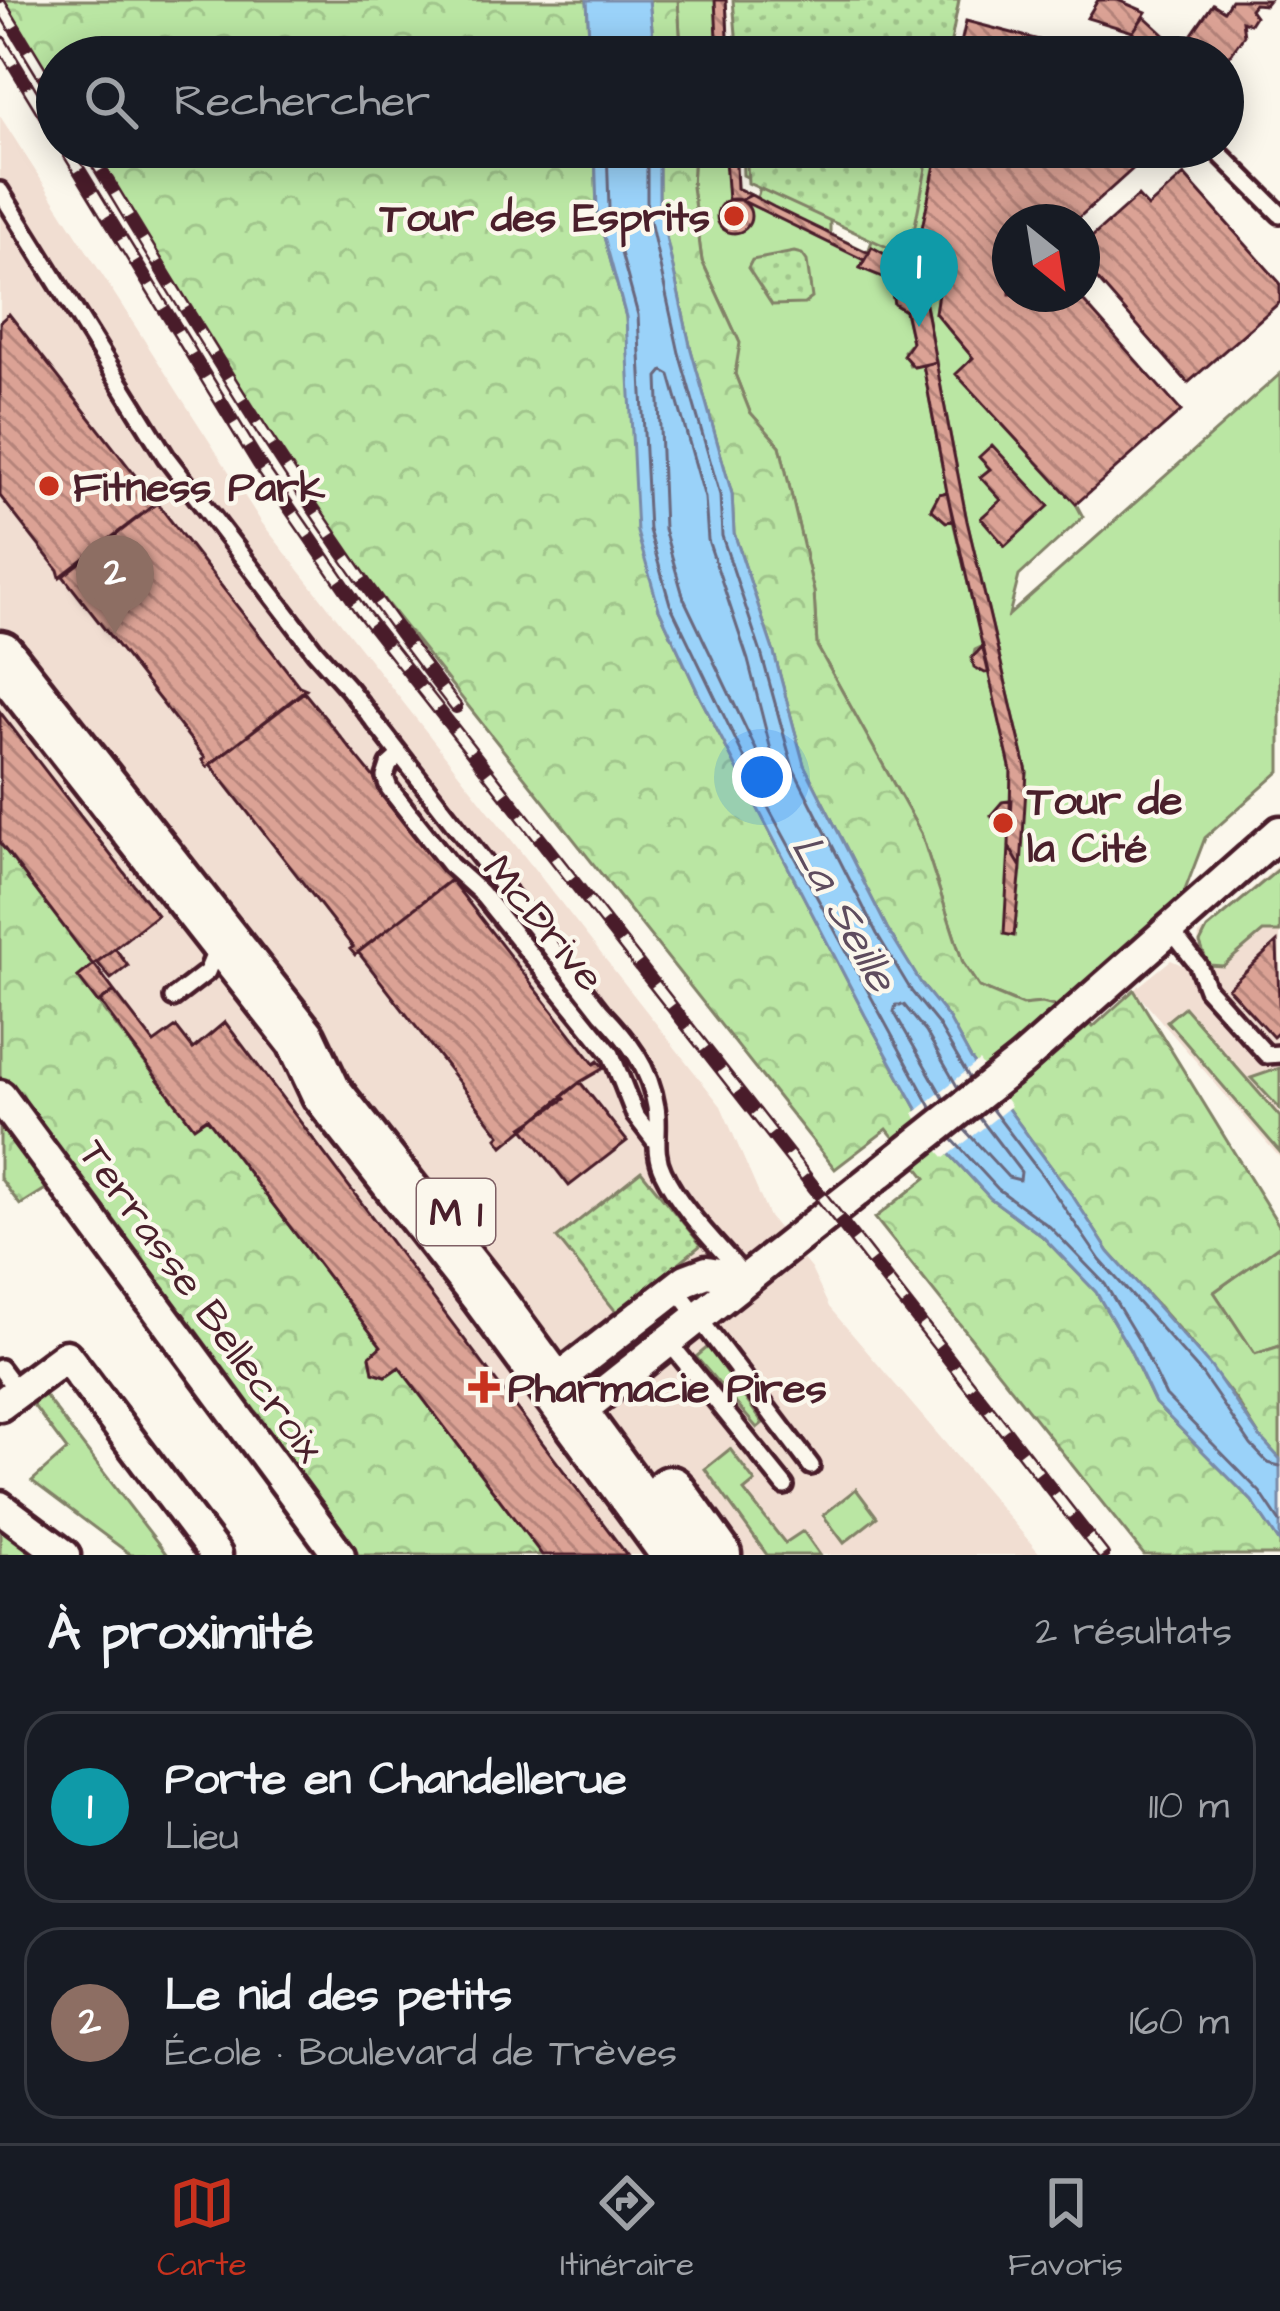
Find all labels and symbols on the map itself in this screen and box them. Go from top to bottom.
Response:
place label: Tour des Esprits [379,190,710,248]
marker: Tour des Esprits [721,203,747,229]
north arrow [992,204,1100,312]
pin: 1 [880,228,958,327]
place label: Fitness Park [73,460,325,518]
marker: Fitness Park [36,473,62,499]
pin: 2 [76,535,154,634]
your location [732,747,792,807]
place label: Tour de la Cité [1026,773,1183,879]
marker: Tour de la Cité [990,810,1016,836]
water label: La Seille [775,824,913,1005]
street label: McDrive [468,843,617,1005]
street label: Terrasse Bellecroix [64,1128,338,1475]
road number: M 1 [417,1179,495,1245]
place label: Pharmacie Pires [508,1361,827,1419]
marker: Pharmacie Pires [471,1374,497,1400]

